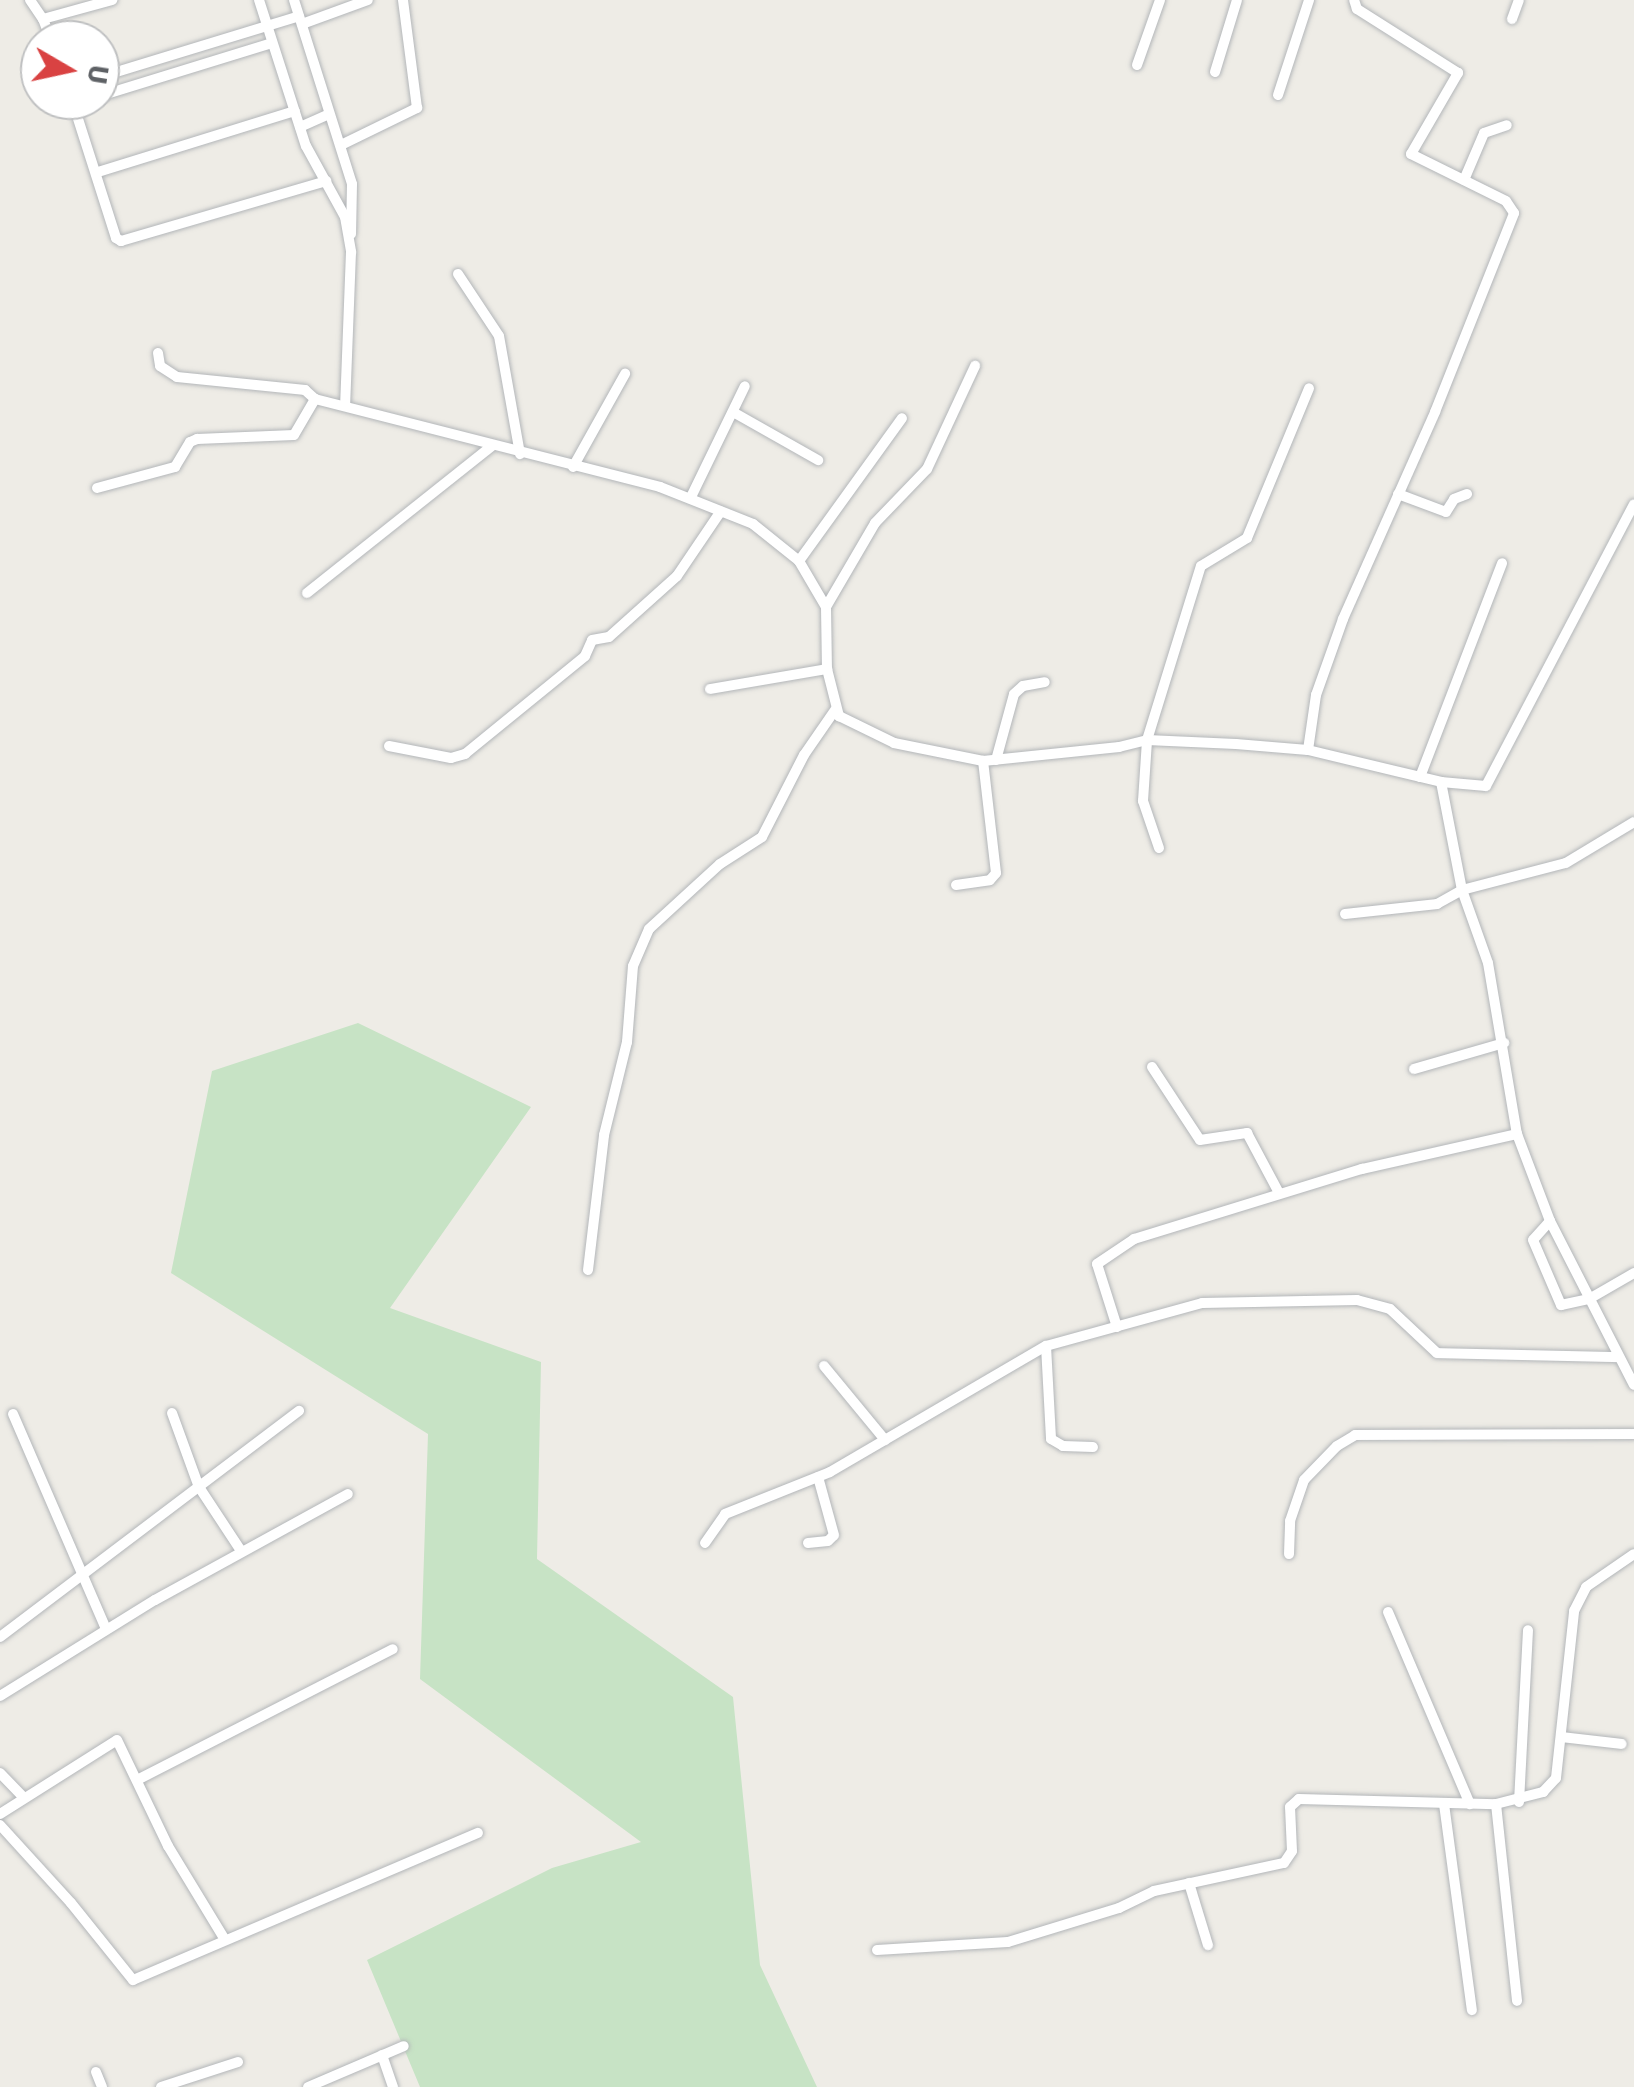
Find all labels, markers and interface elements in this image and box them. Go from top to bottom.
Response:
north arrow [20,20,120,120]
text: U [80,63,116,86]

